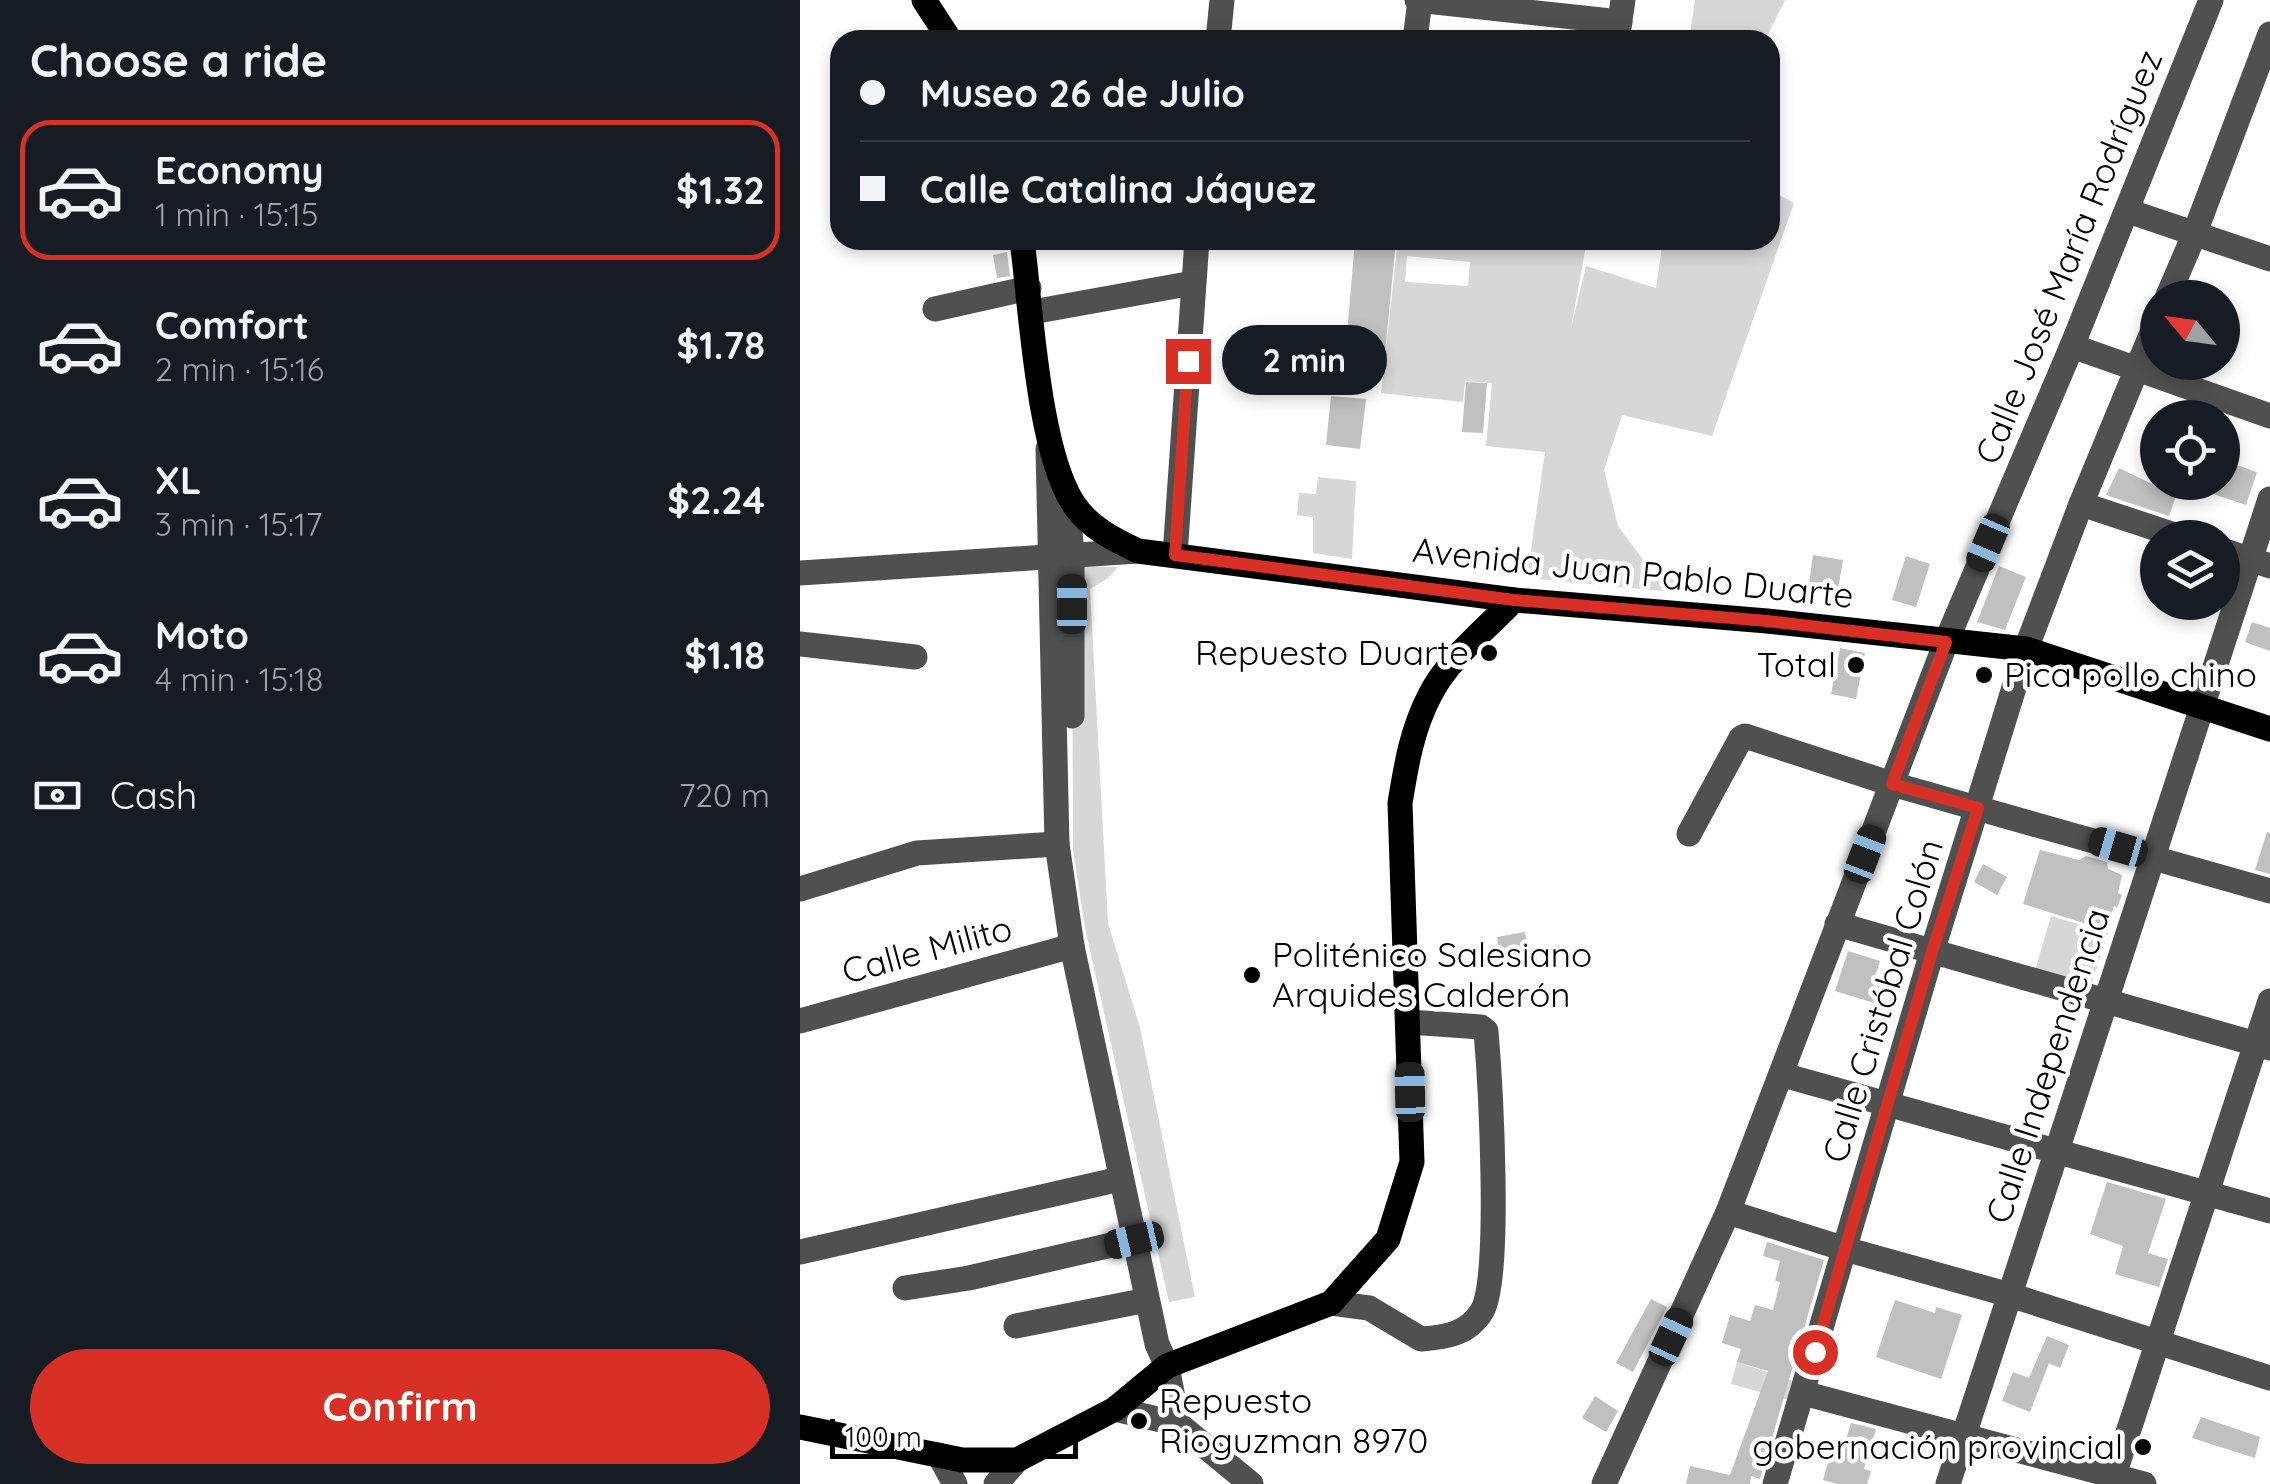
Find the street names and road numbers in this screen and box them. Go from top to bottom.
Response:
street label: Calle José María Rodríguez [1965,43,2171,470]
street label: Avenida Juan Pablo Duarte [1410,527,1856,617]
street label: Calle Cristóbal Colón [1812,834,1952,1168]
street label: Calle Independencia [1975,903,2119,1229]
street label: Calle Milito [837,905,1016,993]

